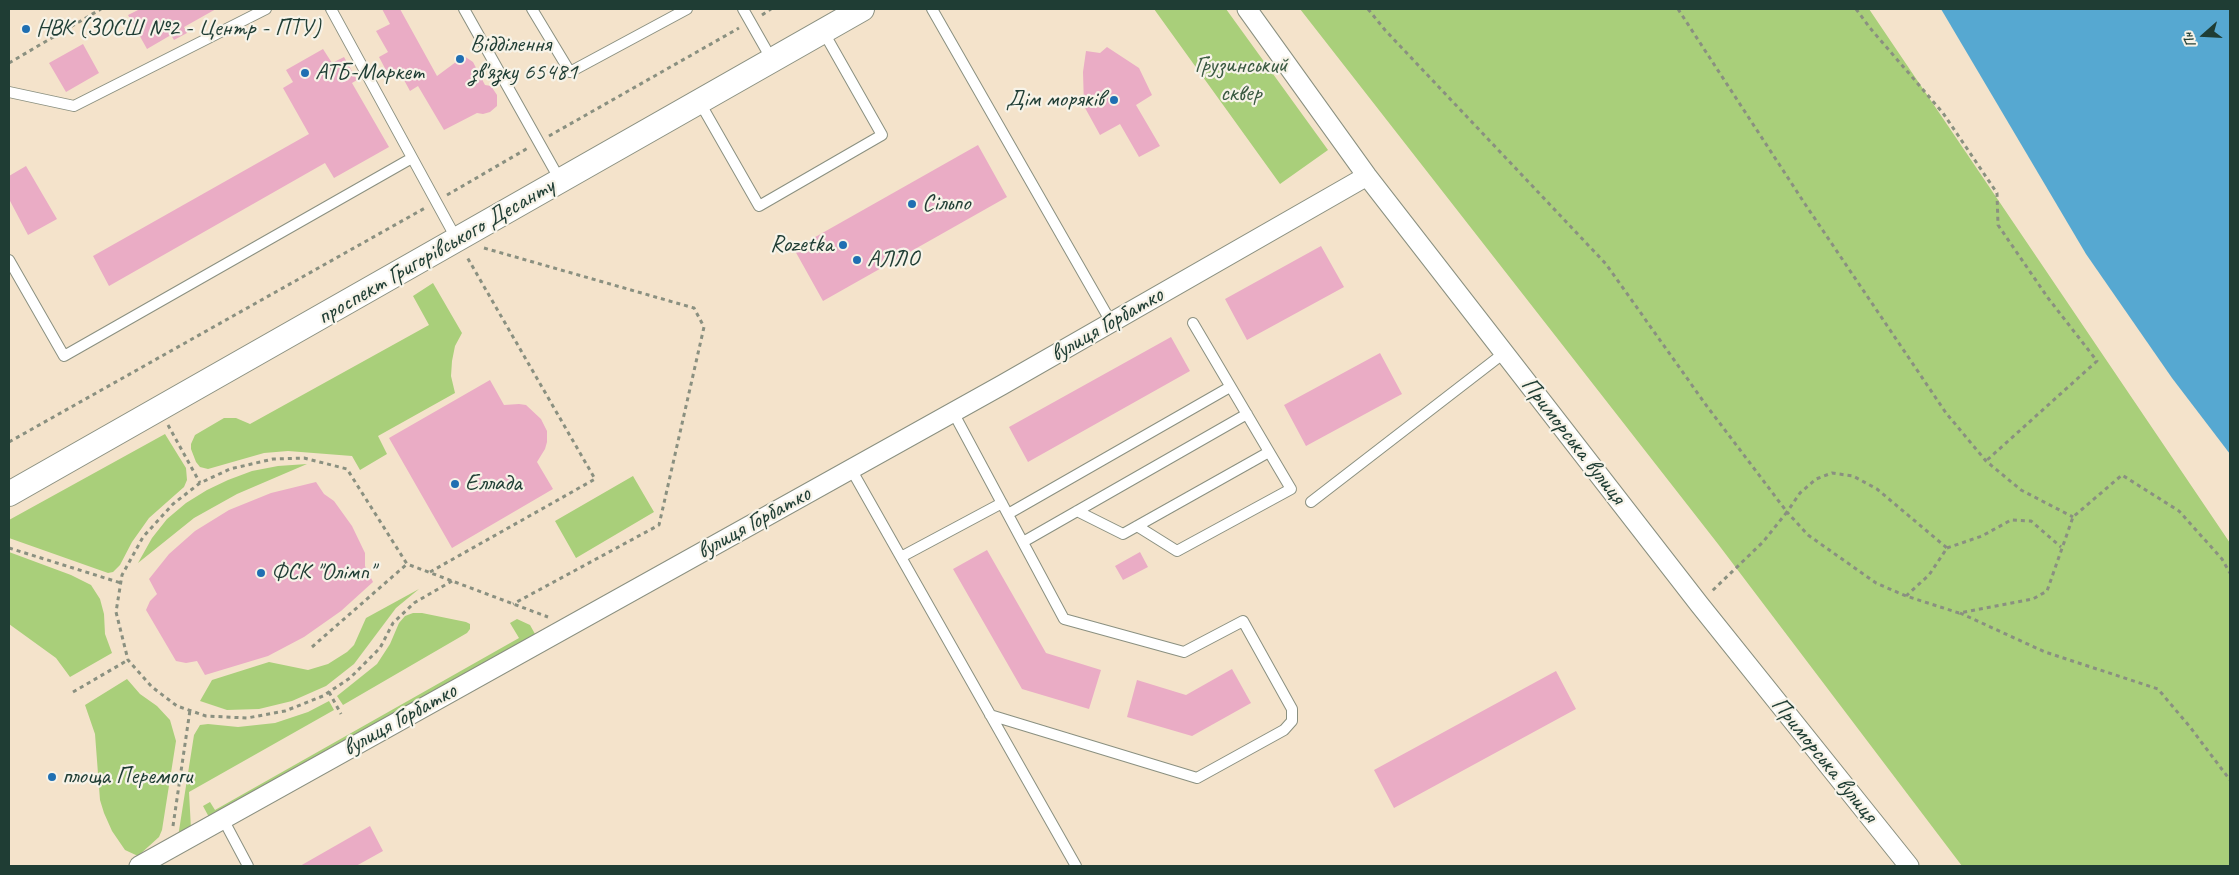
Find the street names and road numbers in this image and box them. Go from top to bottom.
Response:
street label: проспект Григорівського Десанту [312,172,560,332]
street label: вулиця Горбатко [1045,281,1169,369]
street label: Приморська вулиця [1514,371,1632,511]
street label: вулиця Горбатко [692,480,816,566]
street label: вулиця Горбатко [338,677,462,763]
street label: Приморська вулиця [1764,691,1884,829]

